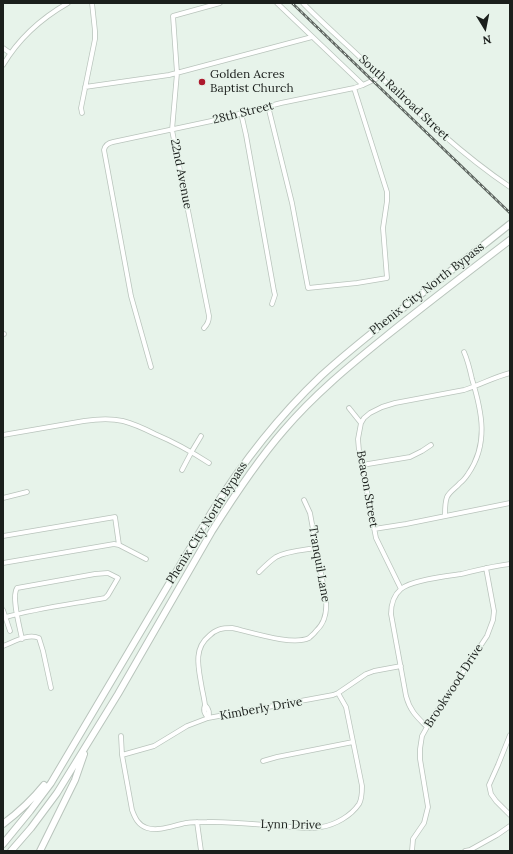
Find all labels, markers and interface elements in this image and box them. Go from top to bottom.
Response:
north arrow [465,8,505,48]
text: N [482,32,493,47]
street label: South Railroad Street [356,52,452,144]
place label: Golden Acres Baptist Church [210,68,294,96]
marker: Golden Acres Baptist Church [197,77,207,87]
street label: 28th Street [211,98,275,128]
street label: 22nd Avenue [167,138,195,210]
street label: Phenix City North Bypass [367,240,487,338]
street label: Beacon Street [353,449,381,529]
street label: Phenix City North Bypass [163,459,251,587]
street label: Tranquil Lane [305,525,333,603]
street label: Brookwood Drive [422,641,486,731]
street label: Kimberly Drive [219,695,303,723]
street label: Lynn Drive [261,817,321,833]

